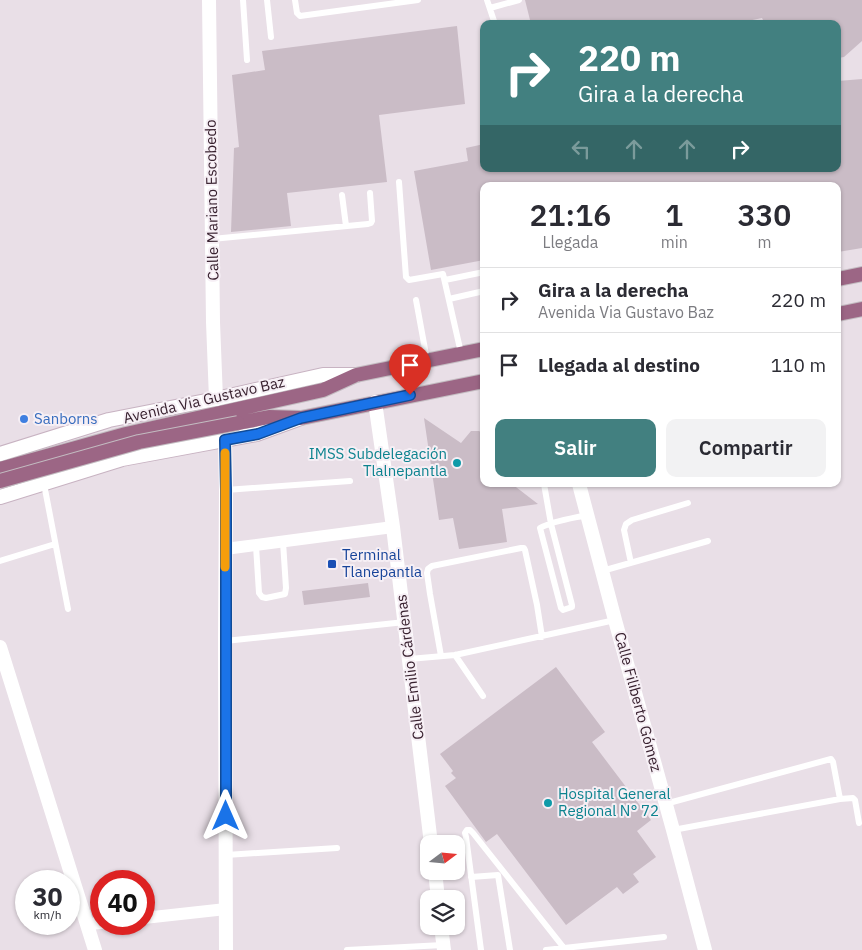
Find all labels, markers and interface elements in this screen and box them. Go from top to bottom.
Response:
text: 220 m [578,35,681,81]
icon: right [495,40,560,105]
text: Gira a la derecha [578,79,744,108]
street label: Calle Mariano Escobedo [201,119,222,281]
icon: left [567,135,595,163]
icon: ahead [620,135,648,163]
icon: ahead [673,135,701,163]
icon: right [726,135,754,163]
text: 21:16 [530,195,611,234]
text: 1 [665,195,683,234]
text: 330 [737,195,791,234]
text: Llegada [542,232,598,252]
text: min [661,232,688,252]
text: m [757,232,771,252]
text: Gira a la derecha [538,278,689,302]
icon: right [495,286,523,314]
text: 220 m [771,288,826,312]
text: Avenida Via Gustavo Baz [538,302,714,322]
pin [389,344,431,395]
icon: arrive [396,351,424,379]
icon: arrive [495,351,523,379]
text: Llegada al destino [538,353,700,377]
text: 110 m [771,353,826,377]
street label: Avenida Via Gustavo Baz [121,372,286,427]
place label: Sanborns [34,409,98,428]
marker: Sanborns [18,413,30,425]
button: Salir [495,419,656,477]
button: Compartir [666,419,826,477]
place label: IMSS Subdelegación Tlalnepantla [309,444,447,480]
marker: IMSS Subdelegación Tlalnepantla [451,457,463,469]
place label: Terminal Tlanepantla [342,545,422,581]
marker: Terminal Tlanepantla [326,558,338,570]
street label: Calle Emilio Cárdenas [391,593,428,741]
street label: Calle Filiberto Gómez [611,630,666,774]
place label: Hospital General Regional N° 72 [558,784,671,820]
position arrow [199,789,251,841]
marker: Hospital General Regional N° 72 [542,797,554,809]
north arrow [420,835,465,880]
map controls [420,835,465,935]
speed limit sign: 40 [90,870,155,935]
text: 30 [32,880,63,913]
button: layers [420,890,465,935]
text: km/h [33,907,62,922]

